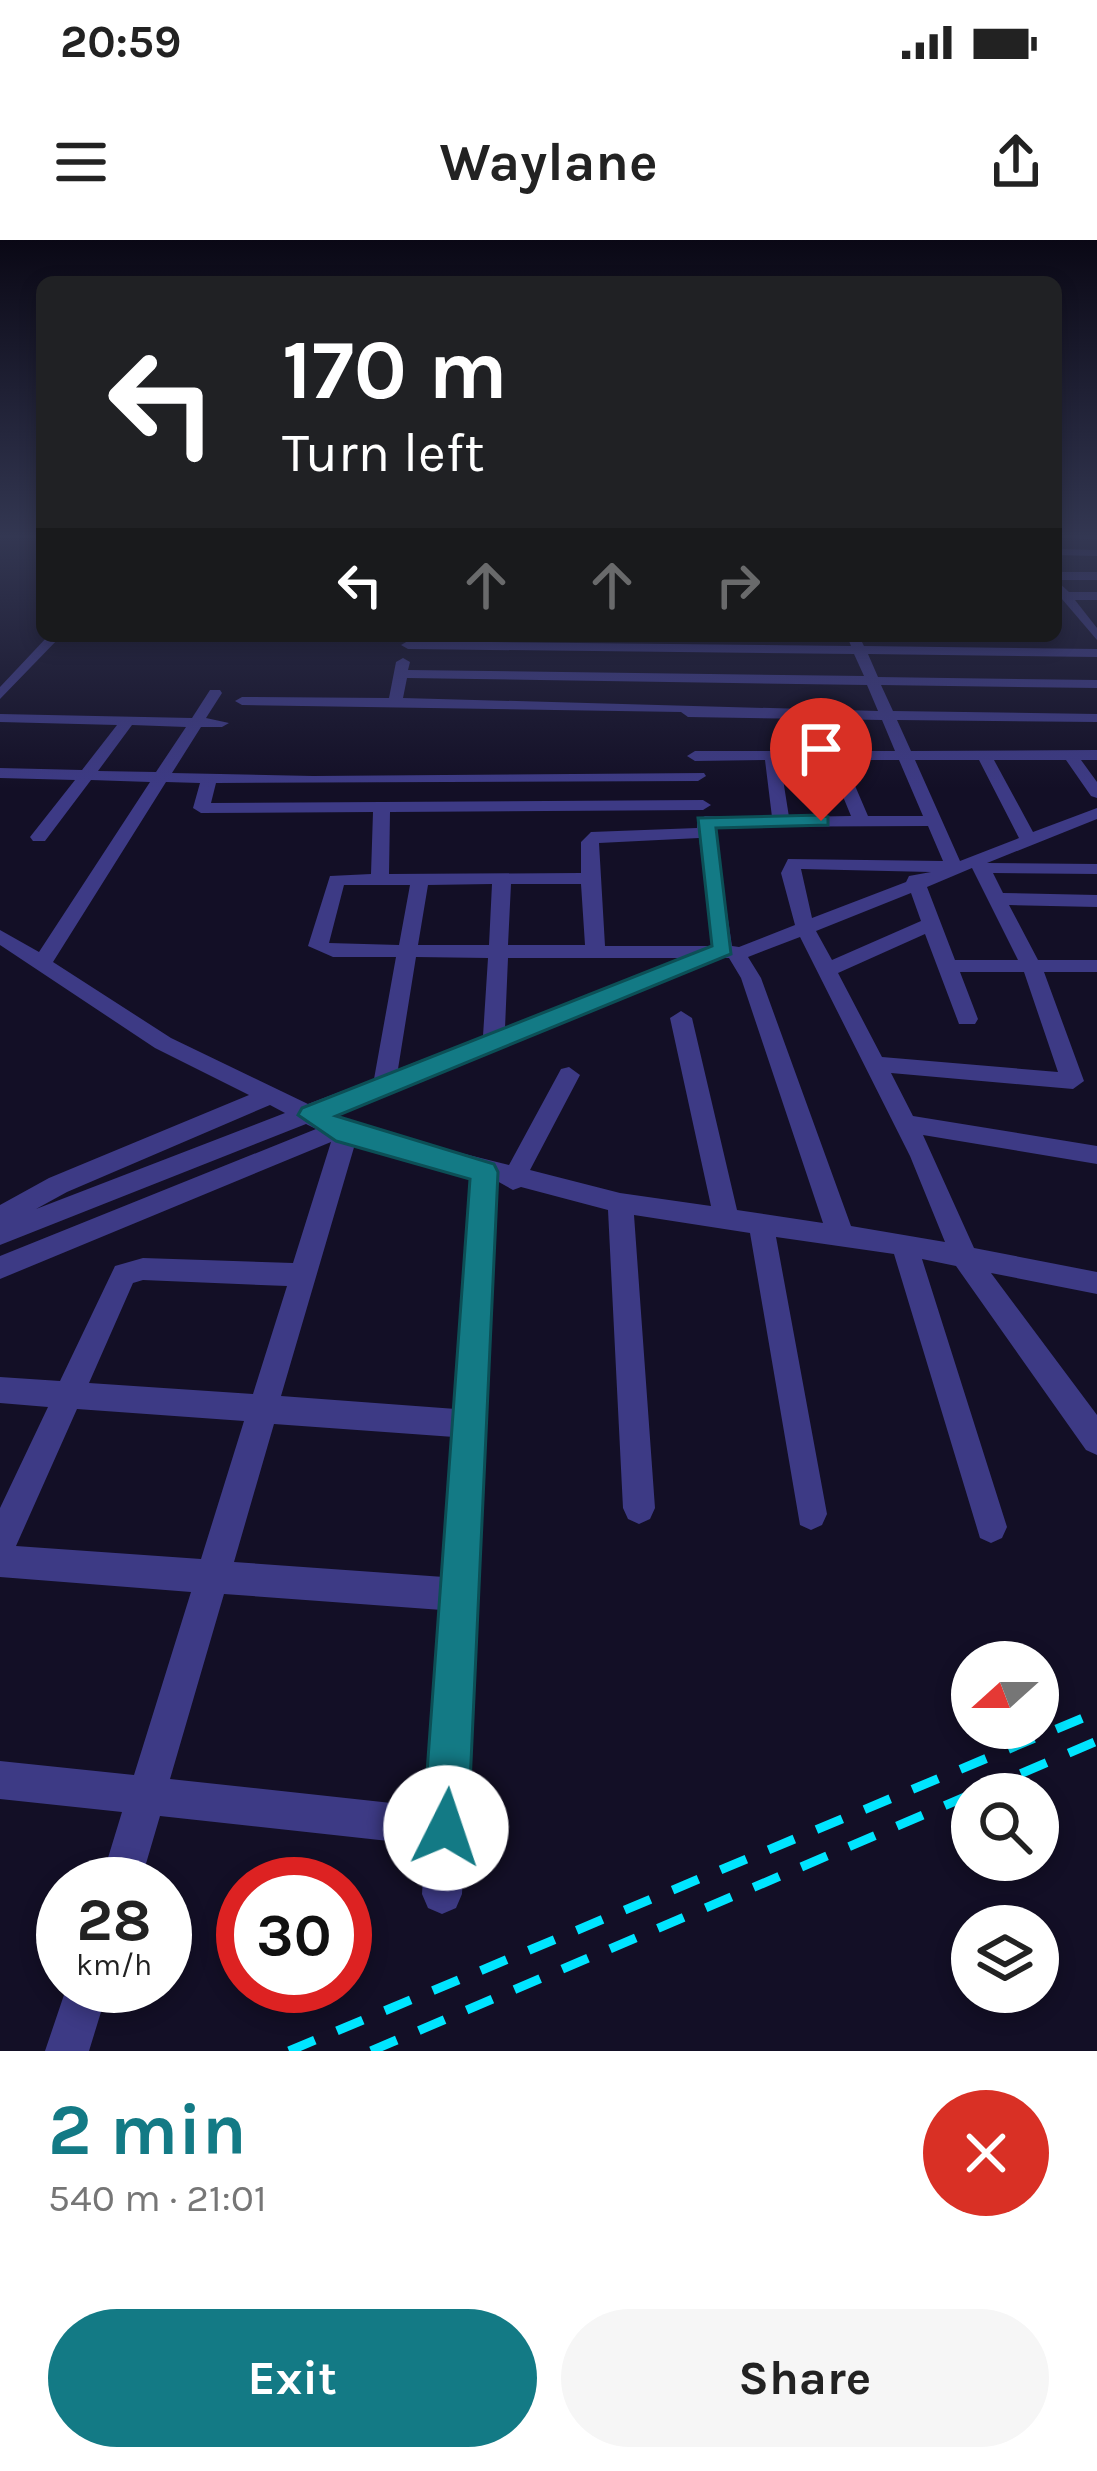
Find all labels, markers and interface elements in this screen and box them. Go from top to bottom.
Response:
text: 20:59 [60,16,181,68]
icon: menu [48,129,114,195]
icon: share [983,129,1049,195]
text: Waylane [439,130,658,194]
text: 170 m [282,321,508,419]
icon: left [84,324,240,480]
text: Turn left [282,421,485,485]
icon: left [327,552,393,618]
icon: ahead [453,552,519,618]
icon: ahead [579,552,645,618]
icon: right [705,552,771,618]
pin [770,698,872,821]
icon: arrive [788,716,854,782]
north arrow [951,1641,1059,1749]
map controls [951,1641,1059,2013]
position arrow [383,1765,509,1891]
button: search [951,1773,1059,1881]
speed limit sign: 30 [216,1857,372,2013]
text: 28 [76,1885,152,1955]
button: layers [951,1905,1059,2013]
text: km/h [76,1947,152,1983]
text: 2 min [48,2088,247,2172]
button: close [923,2090,1049,2216]
text: 540 m · 21:01 [48,2175,267,2221]
button: Exit [48,2309,537,2447]
button: Share [561,2309,1049,2447]

